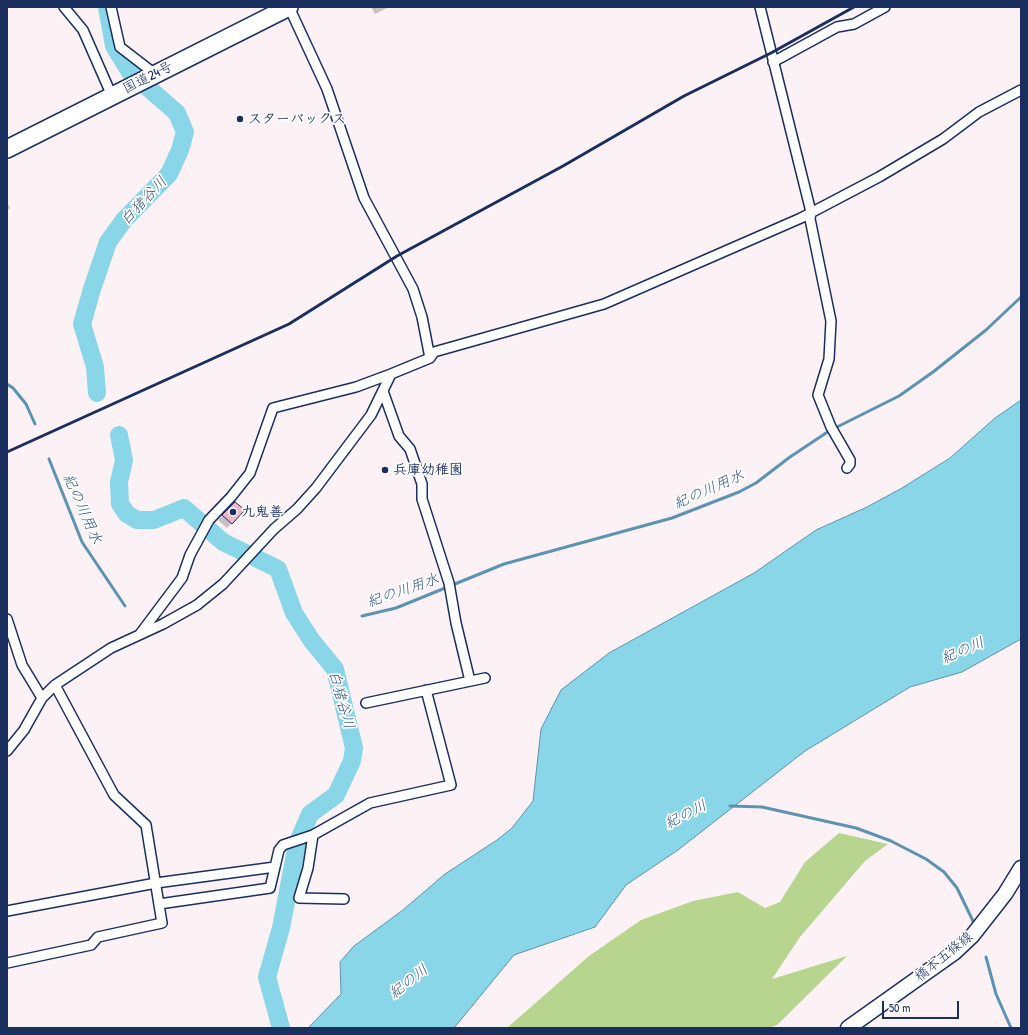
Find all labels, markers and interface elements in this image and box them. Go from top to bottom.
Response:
street label: 国道24号 [120,58,176,98]
place label: スターバックス [248,111,346,127]
marker: スターバックス [235,114,245,124]
water label: 白猪谷川 [117,173,171,229]
place label: 兵庫幼稚園 [393,462,463,478]
marker: 兵庫幼稚園 [380,465,390,475]
water label: 紀の川用水 [671,467,747,513]
water label: 紀の川用水 [59,471,105,547]
place label: 九鬼善 [241,504,283,520]
marker: 九鬼善 [228,507,238,517]
water label: 紀の川用水 [365,570,441,612]
water label: 紀の川 [939,634,987,668]
water label: 白猪谷川 [324,669,358,731]
water label: 紀の川 [662,797,710,833]
street label: 橋本五條線 [912,928,976,986]
water label: 紀の川 [386,961,432,1003]
scale bar [884,993,961,1019]
text: 50 m [889,999,910,1016]

